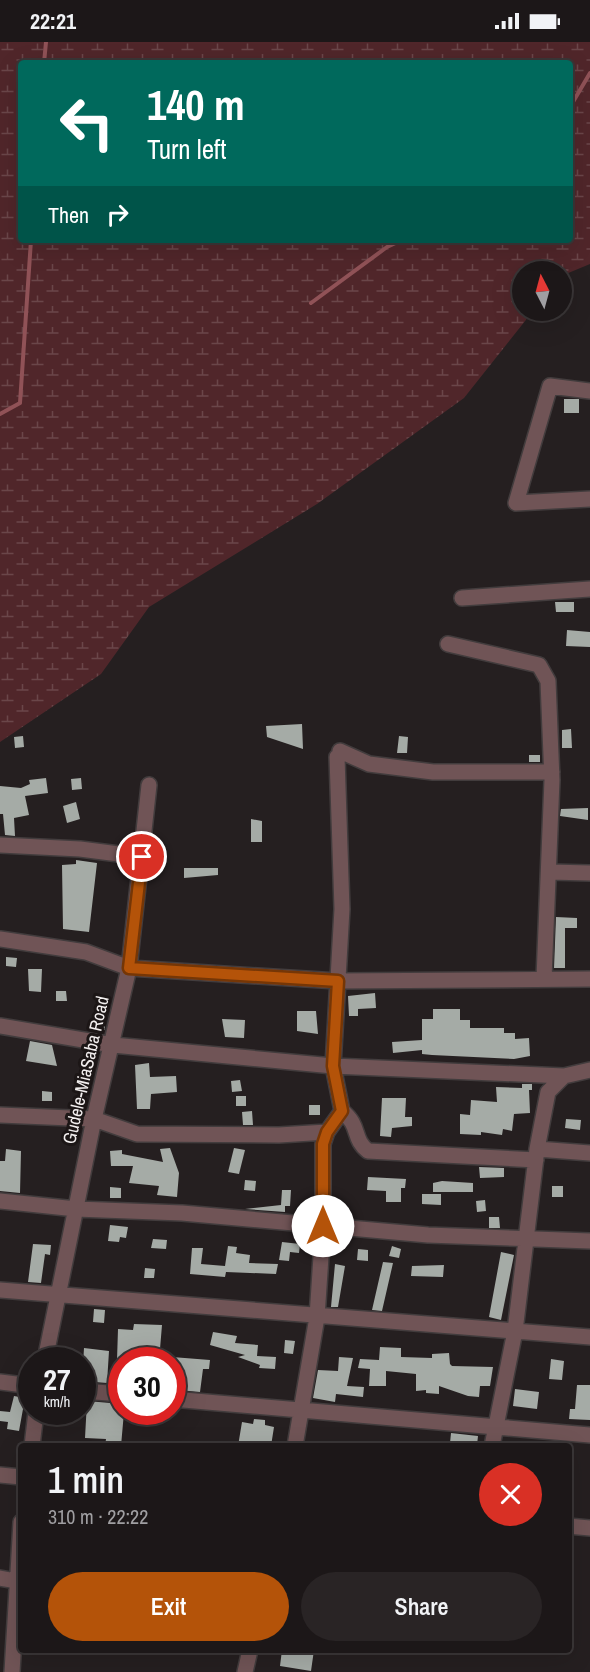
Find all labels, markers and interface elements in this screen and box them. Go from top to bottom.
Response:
text: 22:21 [30,6,76,36]
text: 140 m [147,77,245,133]
icon: left [48,84,126,162]
text: Turn left [147,131,226,167]
icon: right [101,198,134,231]
text: Then [48,200,89,230]
north arrow [512,261,572,321]
map controls [512,261,572,321]
pin [116,831,167,882]
icon: arrive [125,840,158,873]
street label: Gudele-MiaSaba Road [56,994,115,1146]
position arrow [291,1194,355,1258]
speed limit sign: 30 [108,1347,186,1425]
text: 27 [43,1359,71,1399]
text: km/h [44,1391,70,1412]
text: 1 min [48,1456,124,1504]
button: close [479,1463,542,1526]
text: 310 m · 22:22 [48,1503,148,1530]
button: Exit [48,1572,289,1641]
button: Share [301,1572,542,1641]

